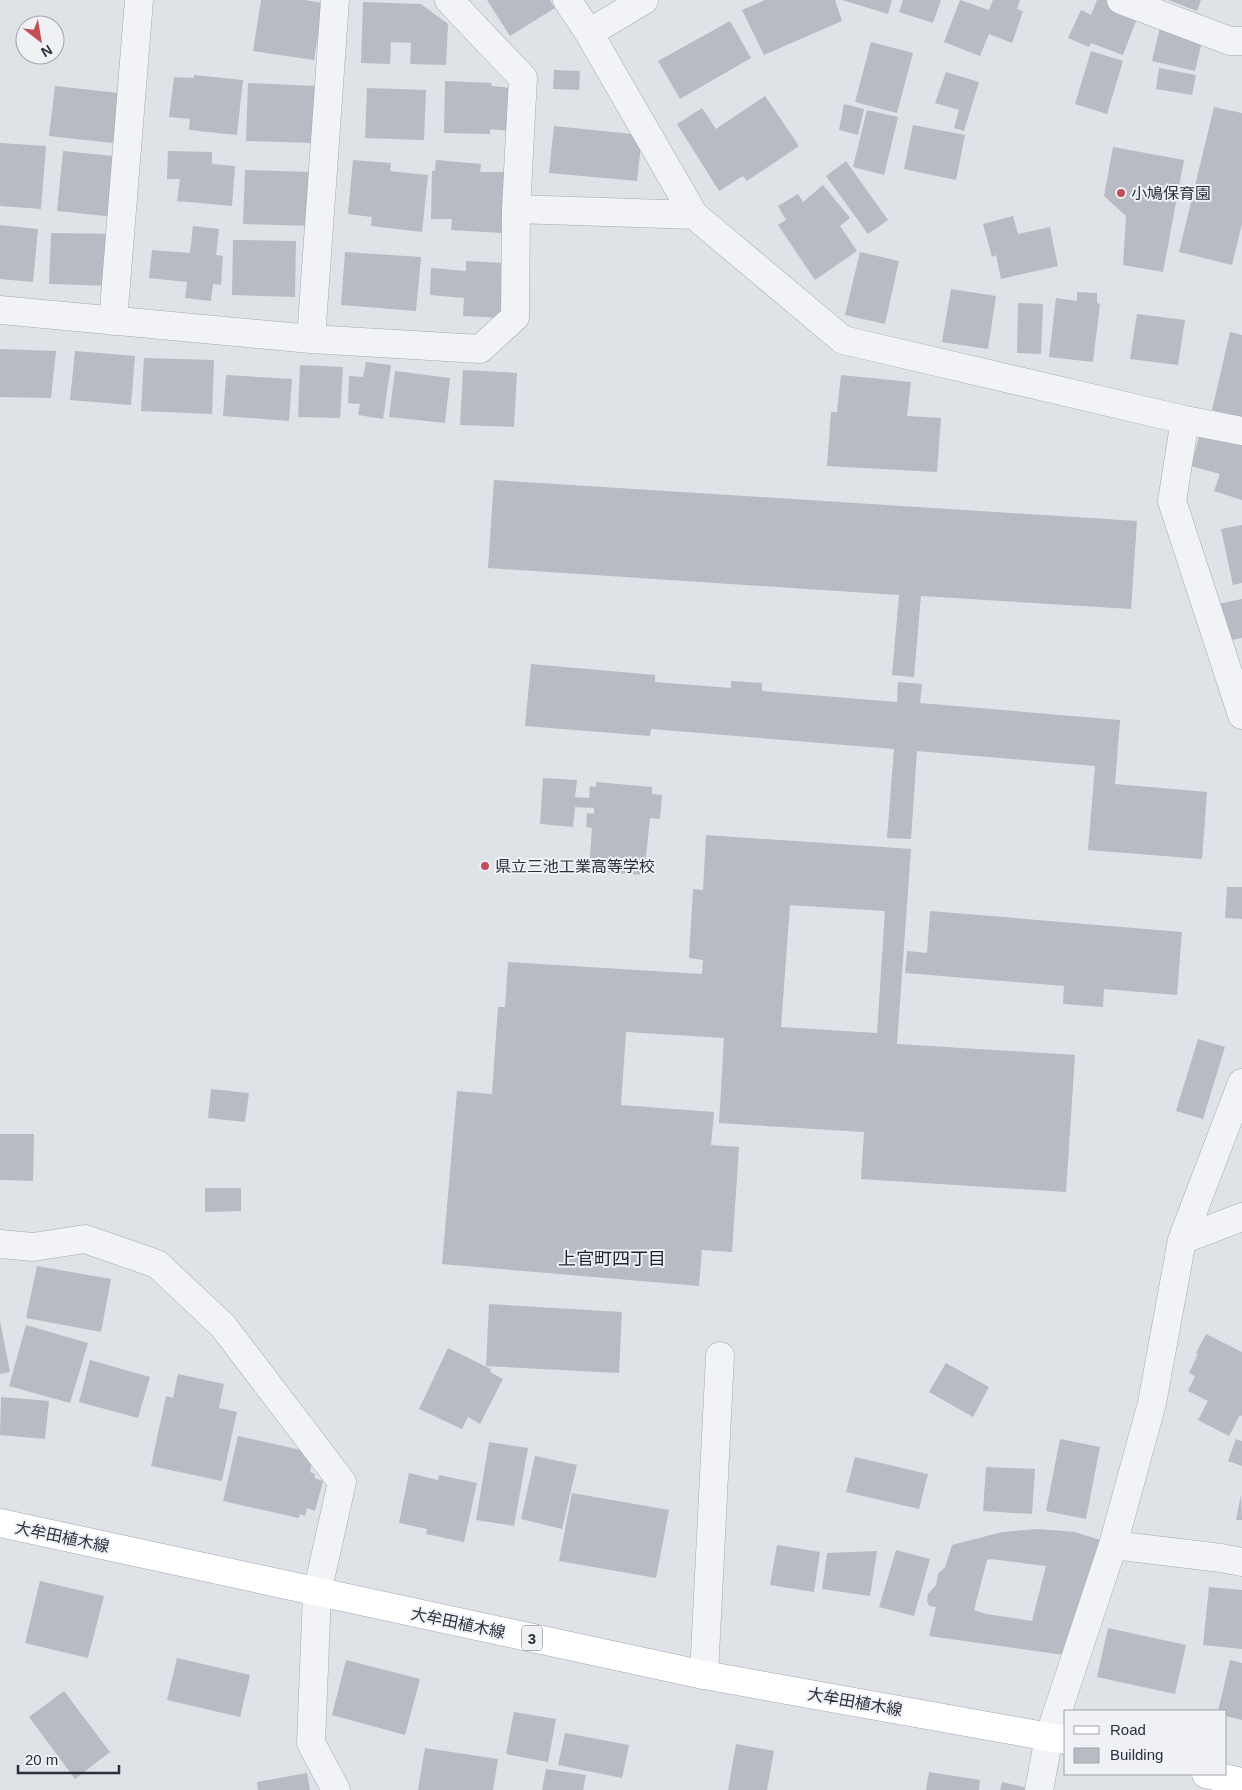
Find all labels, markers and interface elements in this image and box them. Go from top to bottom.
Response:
north arrow [15,15,65,65]
text: N [38,42,55,61]
place label: 小鳩保育園 [1131,185,1211,202]
marker: 小鳩保育園 [1115,187,1127,199]
place label: 県立三池工業高等学校 [495,858,655,875]
marker: 県立三池工業高等学校 [479,860,491,872]
district label: 上官町四丁目 [558,1249,666,1269]
street label: 大牟田植木線 [13,1519,111,1555]
street label: 大牟田植木線 [409,1605,507,1641]
road number: 3 [522,1626,542,1650]
street label: 大牟田植木線 [806,1685,904,1719]
legend [1064,1710,1227,1775]
text: Road [1110,1721,1146,1738]
scale bar [18,1742,119,1774]
text: Building [1110,1746,1163,1763]
text: 20 m [25,1751,58,1768]

